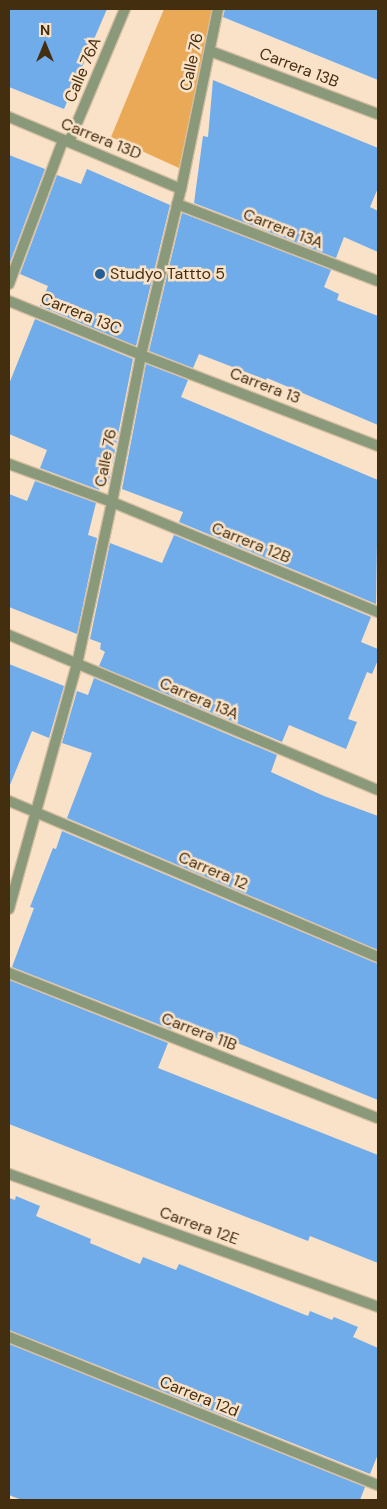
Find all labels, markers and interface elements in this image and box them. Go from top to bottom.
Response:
north arrow [20,20,70,70]
text: N [40,21,50,39]
street label: Calle 76 [176,31,208,93]
street label: Calle 76A [61,35,105,105]
street label: Carrera 13B [256,44,342,92]
street label: Carrera 13D [58,114,144,164]
street label: Carrera 13A [240,205,326,253]
place label: Studyo Tattto 5 [110,264,225,284]
marker: Studyo Tattto 5 [94,268,106,280]
street label: Carrera 13C [38,289,124,339]
street label: Carrera 13 [227,364,303,408]
street label: Calle 76 [91,427,121,489]
street label: Carrera 12B [209,518,293,568]
street label: Carrera 13A [157,674,241,724]
street label: Carrera 12 [175,848,251,894]
street label: Carrera 11B [159,1009,239,1055]
street label: Carrera 12E [157,1203,241,1249]
street label: Carrera 12d [157,1372,241,1422]

